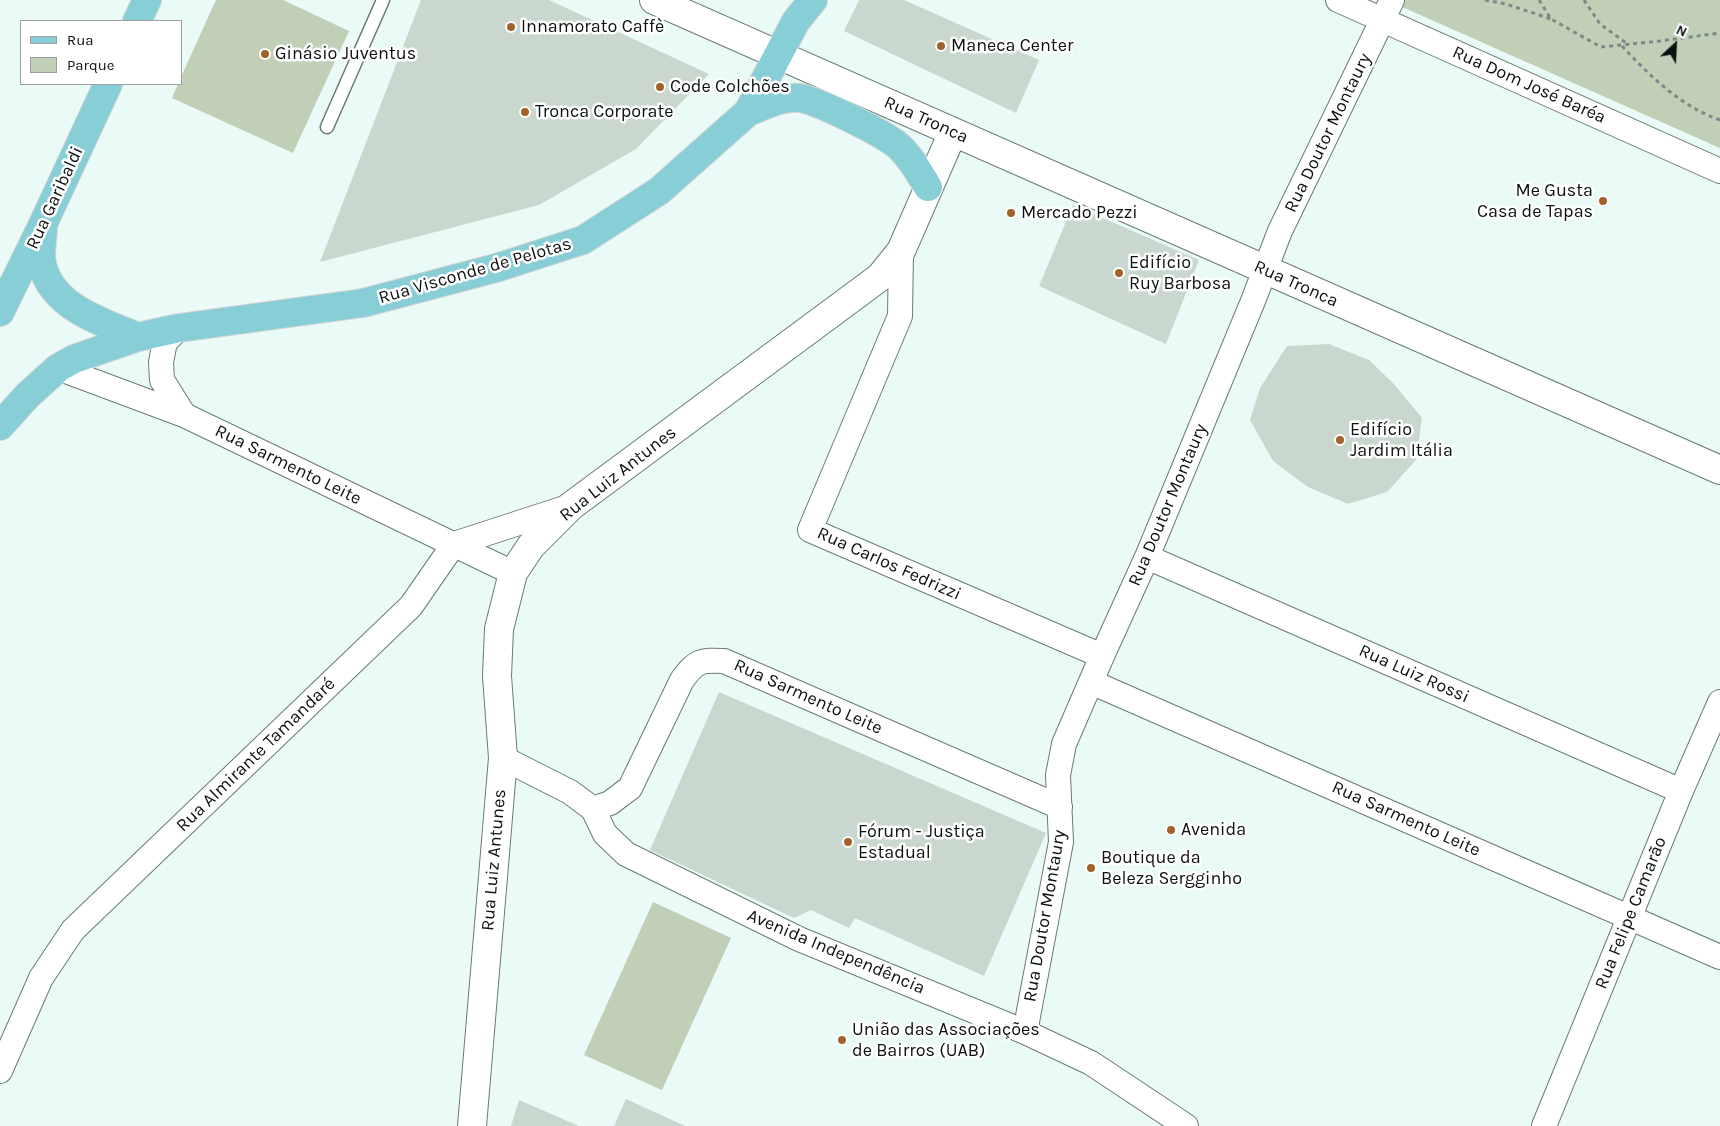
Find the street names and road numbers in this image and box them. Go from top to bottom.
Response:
street label: Rua Dom José Baréa [1449,41,1609,129]
street label: Rua Doutor Montaury [1280,50,1376,216]
street label: Rua Tronca [880,92,972,148]
street label: Rua Garibaldi [22,143,88,253]
street label: Rua Visconde de Pelotas [376,233,574,309]
street label: Rua Tronca [1250,256,1342,312]
street label: Rua Sarmento Leite [211,420,365,510]
street label: Rua Doutor Montaury [1124,420,1212,590]
street label: Rua Luiz Antunes [555,422,681,526]
street label: Rua Carlos Fedrizzi [814,523,964,605]
street label: Rua Luiz Rossi [1355,640,1473,708]
street label: Rua Sarmento Leite [730,655,886,739]
street label: Rua Almirante Tamandaré [172,673,340,837]
street label: Rua Sarmento Leite [1328,777,1484,861]
street label: Rua Luiz Antunes [477,788,511,932]
street label: Rua Doutor Montaury [1019,828,1071,1004]
street label: Rua Felipe Camarão [1591,834,1671,992]
street label: Avenida Independência [744,905,928,999]

